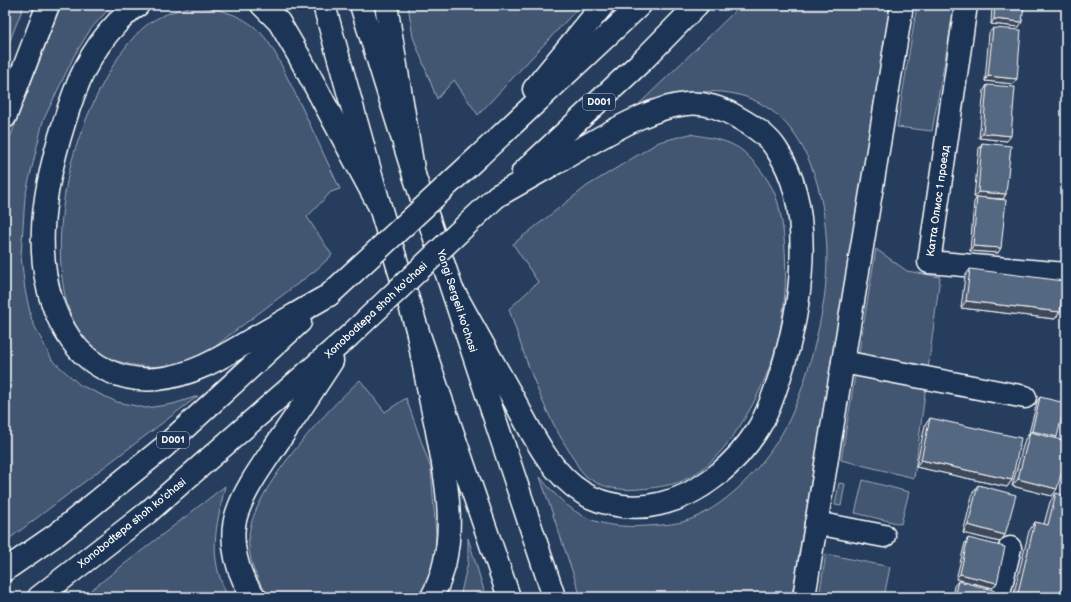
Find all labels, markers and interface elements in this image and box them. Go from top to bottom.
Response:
road number: D001 [583,94,615,110]
street label: Катта Олмос 1 проезд [924,144,952,257]
street label: Yangi Sergeli ko'chasi [434,247,480,354]
street label: Xonobodtepa shoh ko'chasi [321,259,430,362]
road number: D001 [157,432,189,448]
street label: Xonobodtepa shoh ko'chasi [75,475,189,571]

